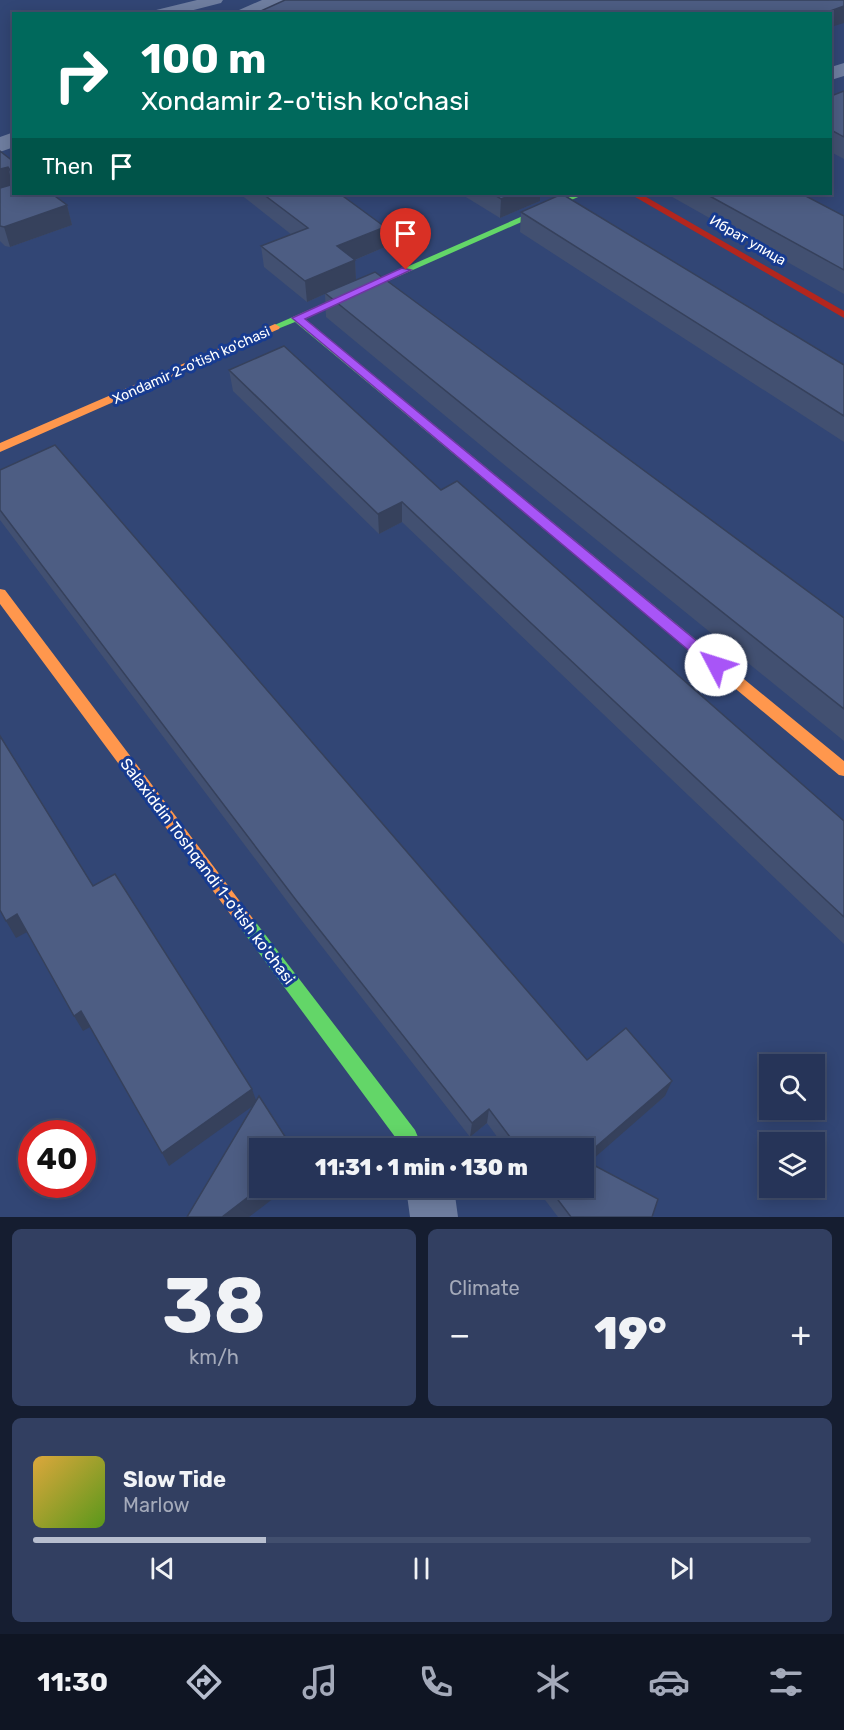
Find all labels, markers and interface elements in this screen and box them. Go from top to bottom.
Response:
text: 100 m [141,34,266,84]
icon: right [42,36,120,114]
text: Xondamir 2-o'tish ko'chasi [141,85,469,117]
icon: arrive [105,150,138,183]
text: Then [42,153,93,180]
pin [380,208,431,270]
street label: Ибрат улица [706,212,789,269]
icon: arrive [389,217,422,250]
street label: Xondamir 2-o'tish ko'chasi [110,323,272,408]
position arrow [684,633,748,697]
street label: Salaxiddin Toshqandi 1-o'tish ko'chasi [116,755,299,988]
map controls [759,1054,825,1198]
button: search [759,1054,825,1120]
speed limit sign: 40 [18,1120,96,1198]
button: layers [759,1132,825,1198]
text: 11:31 · 1 min · 130 m [315,1154,528,1181]
text: 38 [162,1259,266,1352]
text: Climate [449,1276,520,1300]
text: 19° [594,1307,667,1360]
text: − [449,1315,470,1354]
text: + [790,1315,811,1354]
text: km/h [189,1345,239,1369]
text: Slow Tide [123,1466,226,1493]
text: Marlow [123,1493,190,1517]
icon: previous [146,1552,179,1585]
icon: pause [405,1552,438,1585]
icon: next [665,1552,698,1585]
icon: directions [183,1661,225,1703]
icon: music [299,1661,341,1703]
icon: phone [415,1661,457,1703]
icon: climate [532,1661,574,1703]
icon: car [648,1661,690,1703]
icon: filters [765,1661,807,1703]
text: 11:30 [37,1666,108,1698]

